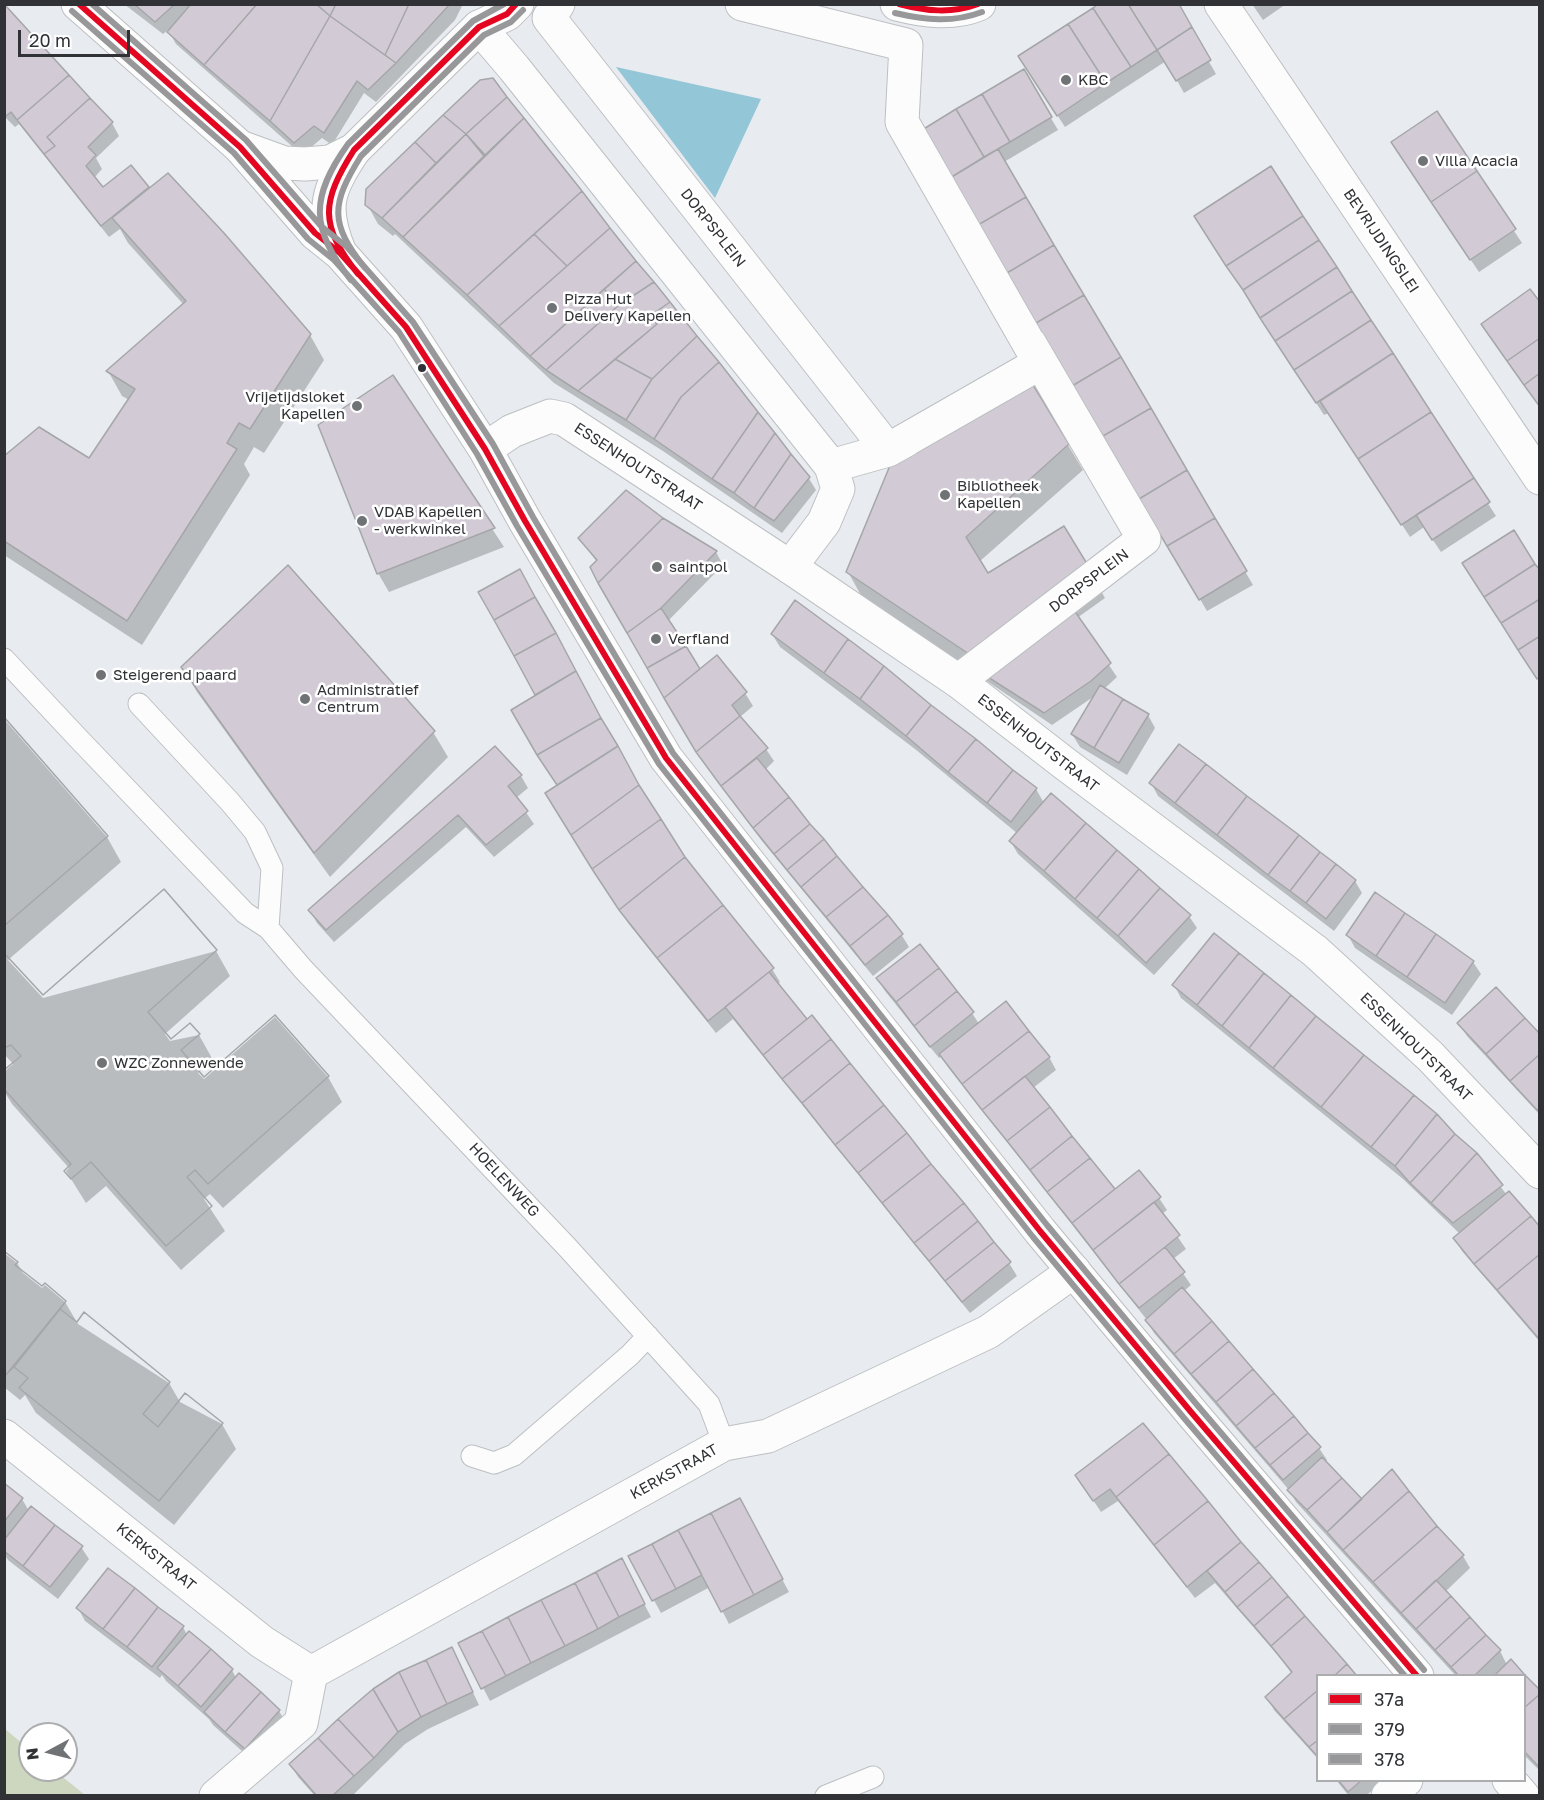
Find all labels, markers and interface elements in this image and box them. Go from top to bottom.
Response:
scale bar [21,18,134,56]
text: 20 m [29,29,71,51]
place label: KBC [1078,71,1109,89]
marker: KBC [1059,73,1073,87]
place label: Villa Acacia [1435,152,1518,170]
marker: Villa Acacia [1416,154,1430,168]
street label: DORPSPLEIN [677,185,749,271]
street label: BEVRIJDINGSLEI [1339,185,1423,297]
place label: Pizza Hut Delivery Kapellen [564,290,691,325]
marker: Pizza Hut Delivery Kapellen [545,301,559,315]
unlabelled marker [416,362,428,374]
place label: Vrijetijdsloket Kapellen [245,388,345,423]
marker: Vrijetijdsloket Kapellen [350,399,364,413]
street label: ESSENHOUTSTRAAT [571,419,705,515]
place label: Bibliotheek Kapellen [957,477,1039,512]
marker: Bibliotheek Kapellen [938,488,952,502]
place label: VDAB Kapellen - werkwinkel [374,503,482,538]
marker: VDAB Kapellen - werkwinkel [355,514,369,528]
street label: DORPSPLEIN [1046,545,1132,617]
place label: saintpol [669,558,728,576]
marker: saintpol [650,560,664,574]
place label: Verfland [668,630,729,648]
marker: Verfland [649,632,663,646]
place label: Steigerend paard [113,666,237,684]
marker: Steigerend paard [94,668,108,682]
place label: Administratief Centrum [317,681,419,716]
street label: ESSENHOUTSTRAAT [974,690,1102,796]
marker: Administratief Centrum [298,692,312,706]
street label: ESSENHOUTSTRAAT [1356,989,1476,1105]
place label: WZC Zonnewende [114,1054,244,1072]
marker: WZC Zonnewende [95,1056,109,1070]
street label: HOELENWEG [465,1139,543,1221]
street label: KERKSTRAAT [627,1441,721,1503]
street label: KERKSTRAAT [113,1519,199,1595]
legend [1316,1674,1526,1782]
text: 37a [1374,1688,1404,1710]
text: 379 [1374,1718,1405,1740]
north arrow [18,1722,78,1782]
text: N [21,1747,43,1761]
text: 378 [1374,1748,1405,1770]

